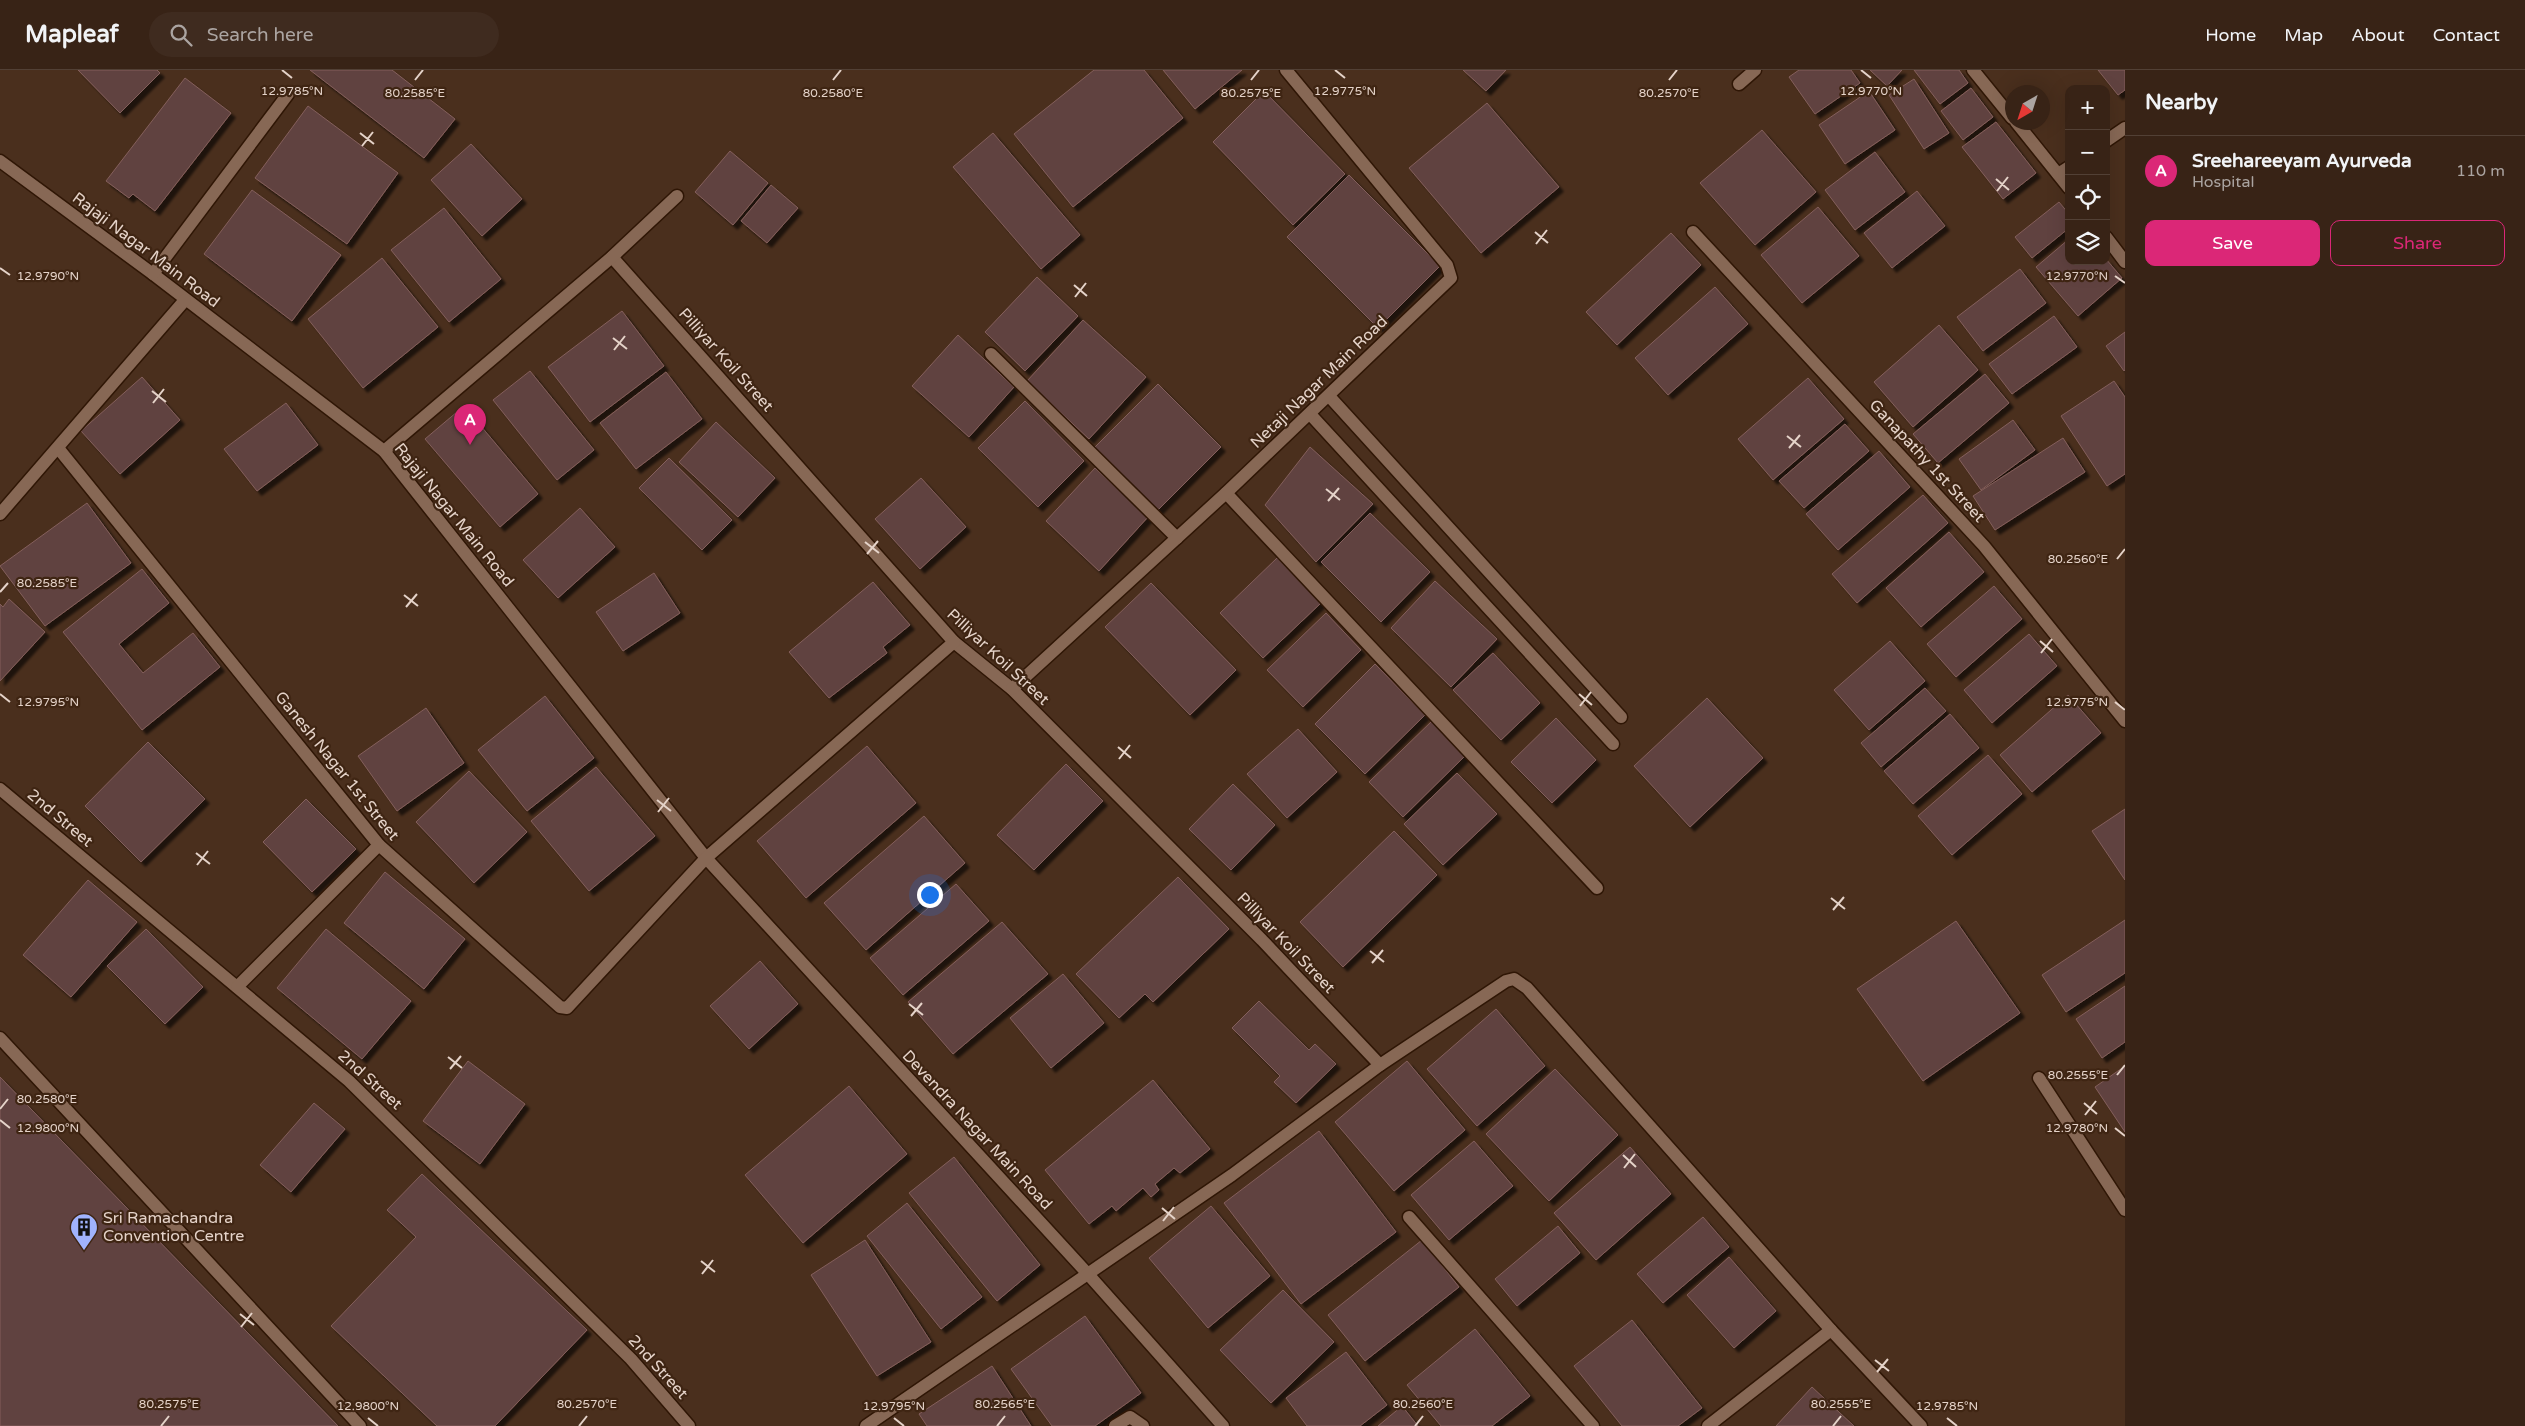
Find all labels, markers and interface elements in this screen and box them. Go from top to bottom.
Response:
search box [149,12,499,57]
text: Mapleaf [25,20,119,49]
icon: search [167,21,195,49]
text: Search here [207,24,314,46]
text: Home [2205,24,2256,46]
text: Map [2284,24,2323,46]
text: About [2351,24,2405,46]
text: Contact [2433,24,2500,46]
text: 12.9785°N [261,84,323,98]
text: 12.9775°N [1314,84,1376,98]
text: 12.9770°N [1840,84,1902,98]
north arrow [2005,85,2050,130]
map controls [2065,85,2110,265]
button: + [2065,85,2110,130]
text: 80.2585°E [385,86,445,100]
text: 80.2580°E [803,86,864,100]
text: 80.2575°E [1221,86,1281,100]
text: 80.2570°E [1639,86,1700,100]
text: Nearby [2145,90,2218,115]
button: − [2065,130,2110,175]
text: Sreehareeyam Ayurveda [2192,150,2412,172]
text: A [2155,161,2167,181]
text: 110 m [2456,161,2505,181]
text: Hospital [2192,172,2254,192]
button: locate [2065,175,2110,220]
street label: Rajaji Nagar Main Road [68,188,224,312]
button: layers [2065,220,2110,265]
button: Save [2145,220,2320,266]
button: Share [2330,220,2505,266]
text: 12.9790°N [17,269,79,283]
text: 12.9770°N [2046,269,2108,283]
street label: Pilliyar Koil Street [674,304,778,416]
street label: Netaji Nagar Main Road [1246,311,1392,453]
street label: Ganapathy 1st Street [1865,395,1989,527]
pin: A [454,404,486,445]
street label: Rajaji Nagar Main Road [390,439,518,591]
text: 80.2560°E [2048,552,2109,566]
text: 80.2585°E [17,576,77,590]
street label: Pilliyar Koil Street [943,604,1053,710]
street label: Ganesh Nagar 1st Street [271,687,403,845]
text: 12.9795°N [17,695,79,709]
text: 12.9775°N [2046,695,2108,709]
street label: 2nd Street [23,785,97,851]
your location [917,882,943,908]
street label: Pilliyar Koil Street [1233,888,1339,998]
street label: 2nd Street [334,1046,406,1114]
street label: Devendra Nagar Main Road [898,1046,1056,1214]
text: 80.2555°E [2048,1068,2108,1082]
text: 80.2580°E [17,1092,78,1106]
text: 12.9800°N [17,1121,79,1135]
text: 12.9780°N [2046,1121,2108,1135]
place label: Sri Ramachandra Convention Centre [103,1208,244,1246]
building icon: Sri Ramachandra Convention Centre [69,1212,99,1251]
street label: 2nd Street [624,1331,692,1403]
text: 80.2575°E [139,1397,199,1411]
text: 80.2570°E [557,1397,618,1411]
text: 80.2565°E [975,1397,1035,1411]
text: 80.2560°E [1393,1397,1454,1411]
text: 80.2555°E [1811,1397,1871,1411]
text: 12.9800°N [337,1399,399,1413]
text: 12.9795°N [863,1399,925,1413]
text: 12.9785°N [1916,1399,1978,1413]

